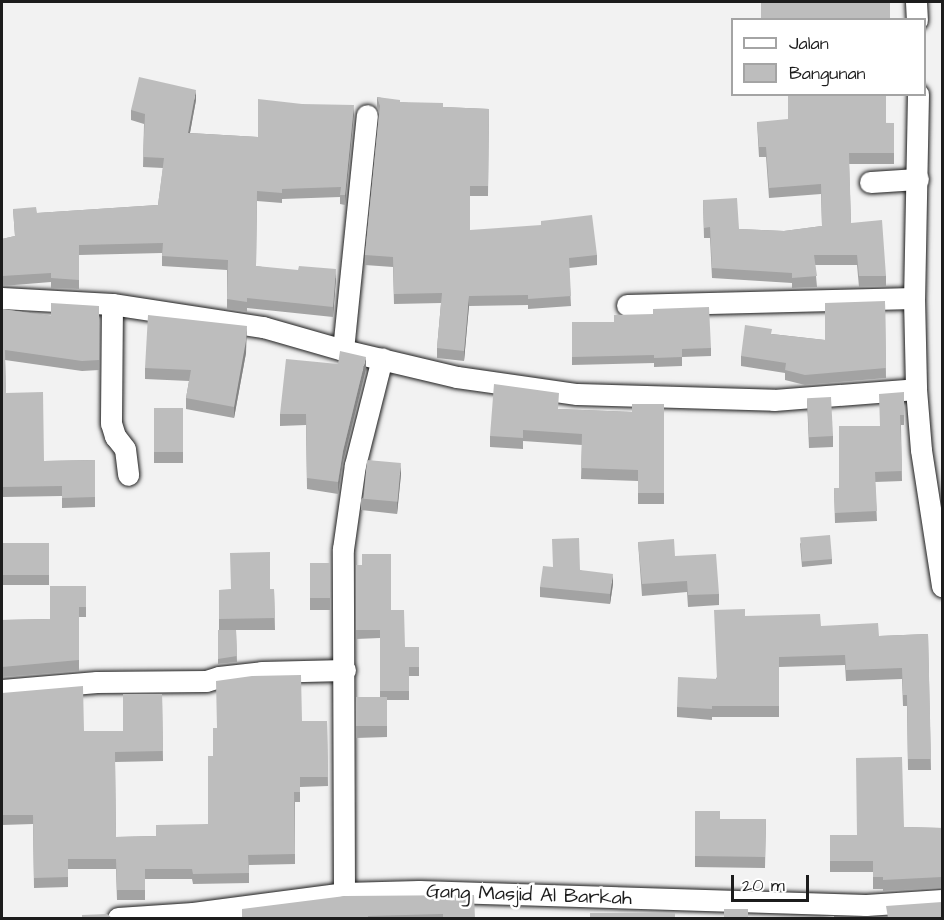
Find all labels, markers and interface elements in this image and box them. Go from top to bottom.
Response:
legend [731,18,926,96]
text: Jalan [789,31,829,56]
text: Bangunan [789,61,866,86]
scale bar [734,863,812,901]
text: 20 m [742,873,785,898]
street label: Gang Masjid Al Barkah [426,879,632,911]

